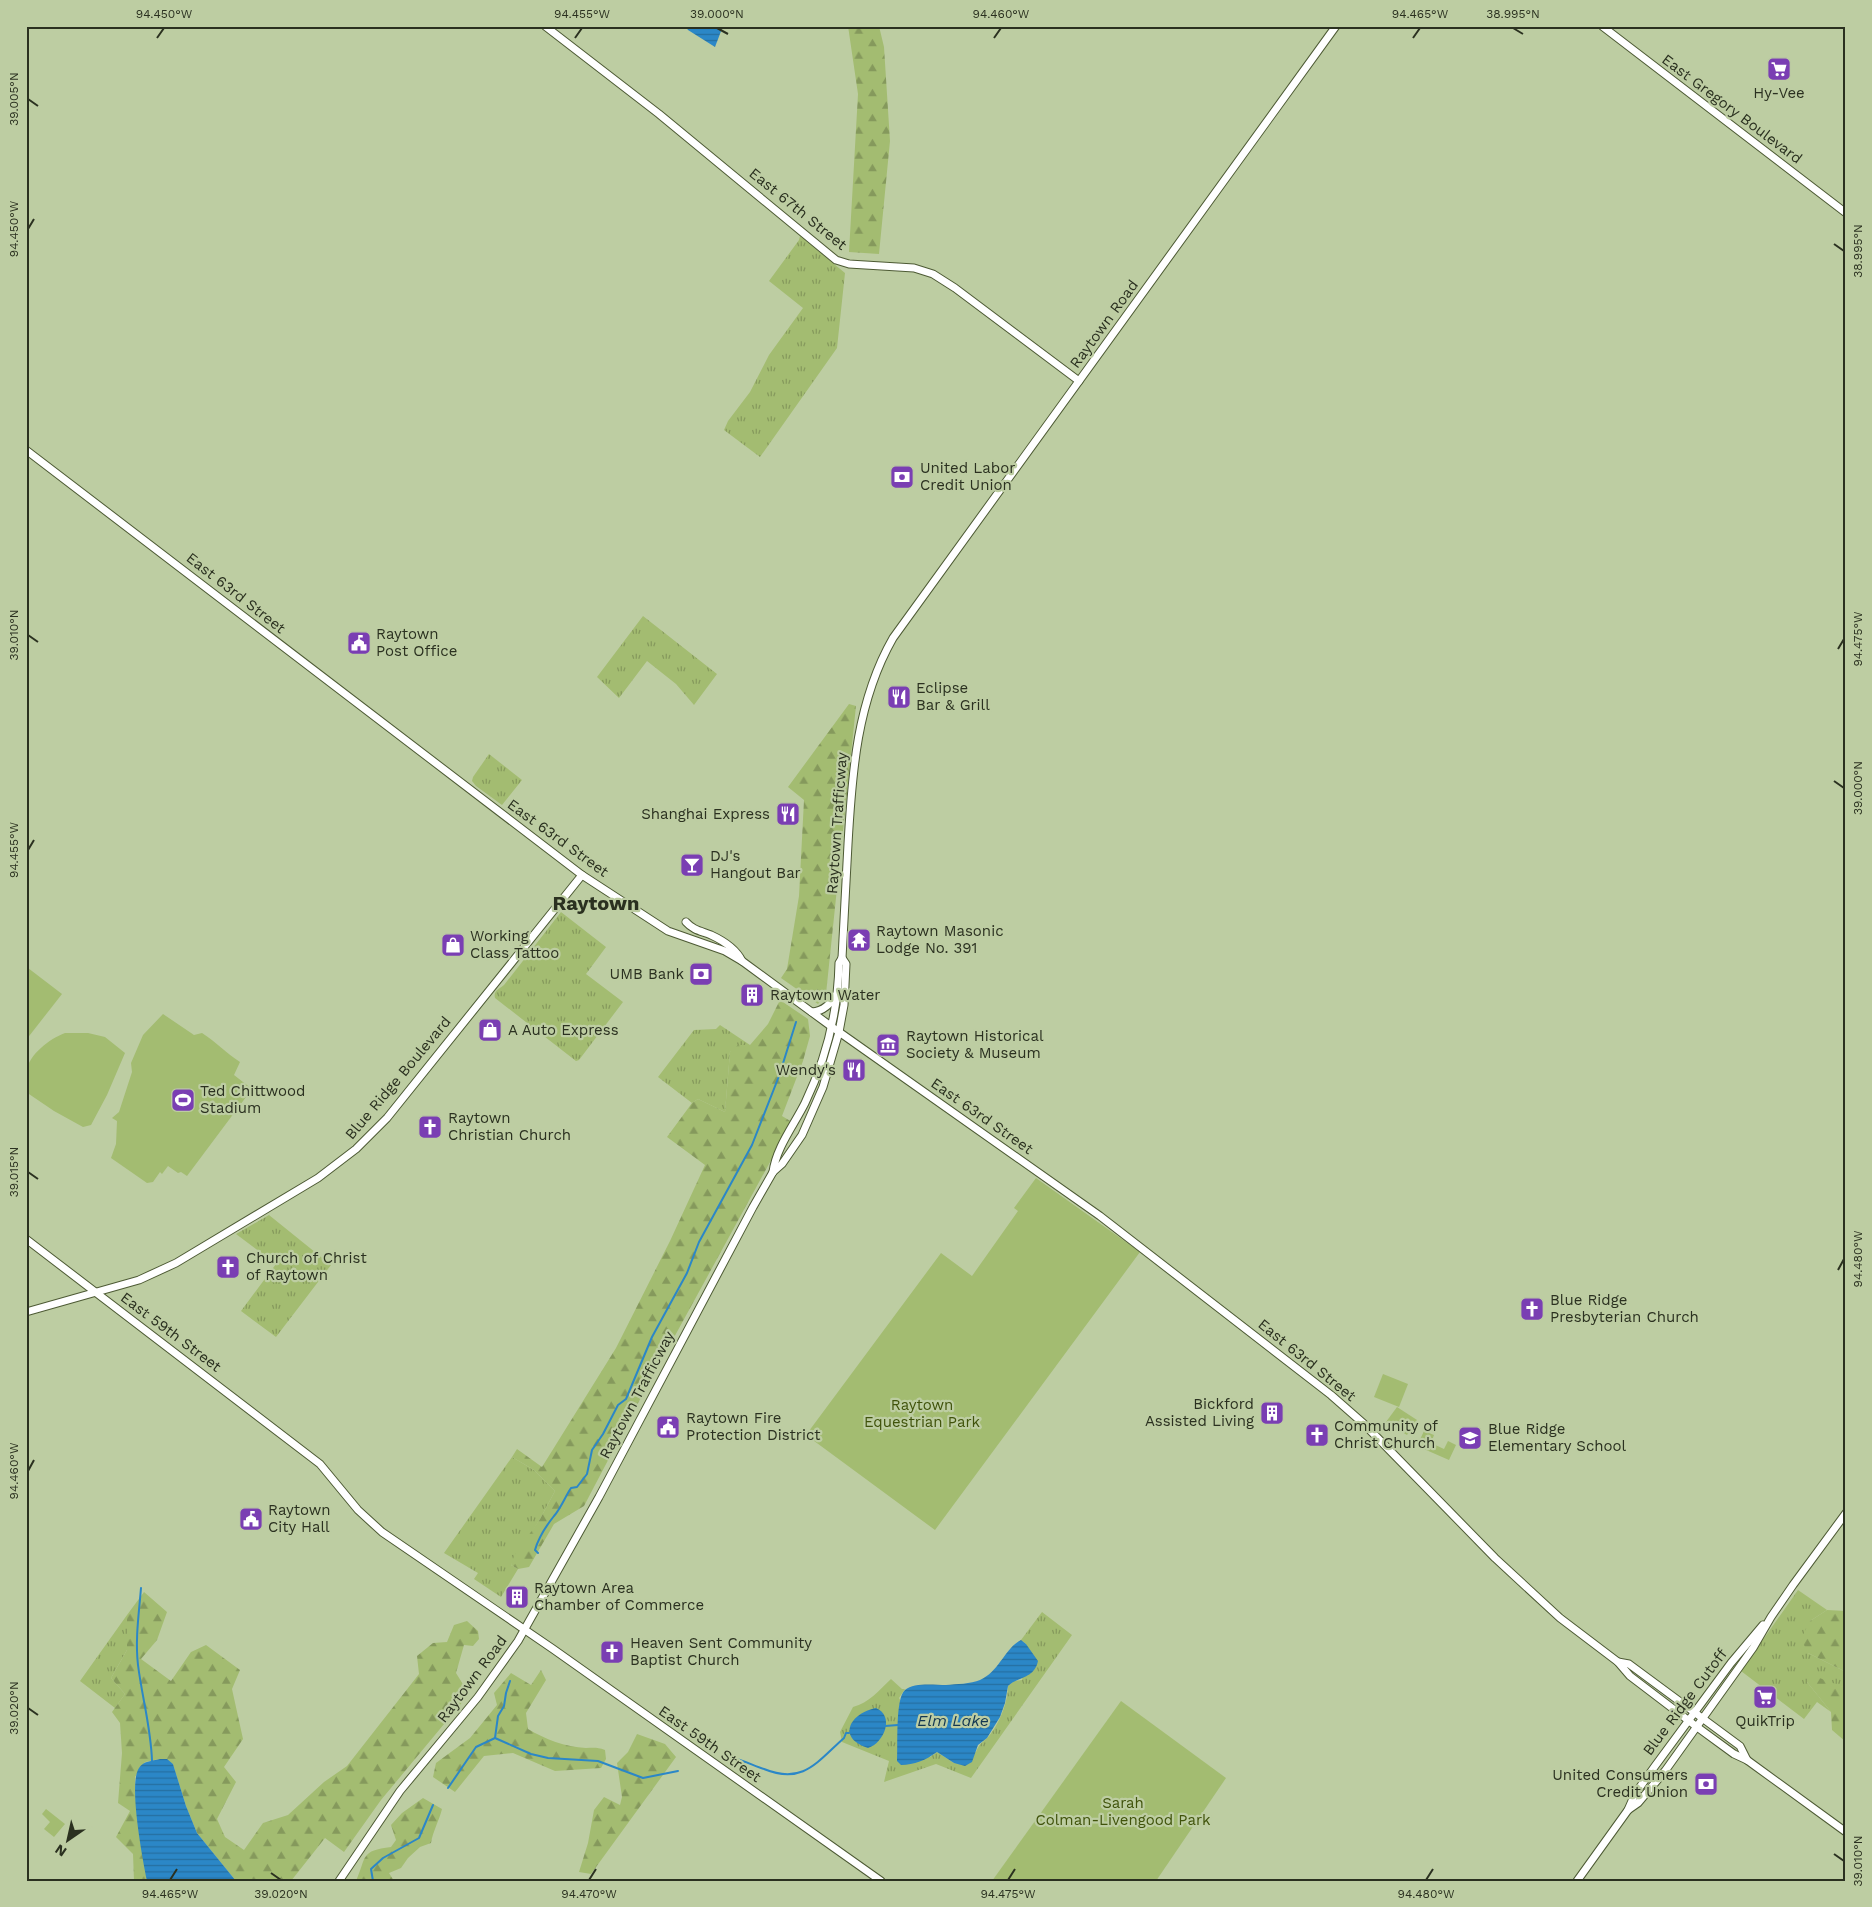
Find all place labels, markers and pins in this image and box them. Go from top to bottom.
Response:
supermarket icon: Hy-Vee [1766,56,1792,82]
place label: Hy-Vee [1753,84,1805,102]
place label: United Labor Credit Union [920,459,1015,494]
bank icon: United Labor Credit Union [889,464,915,490]
place label: Raytown Post Office [376,625,457,660]
public building icon: Raytown Post Office [346,630,372,656]
place label: Eclipse Bar & Grill [916,679,990,714]
restaurant icon: Eclipse Bar & Grill [886,684,912,710]
restaurant icon: Shanghai Express [775,801,801,827]
place label: Shanghai Express [641,805,770,823]
place label: DJ's Hangout Bar [710,847,801,882]
bar icon: DJ's Hangout Bar [679,852,705,878]
place label: Raytown Masonic Lodge No. 391 [876,922,1004,957]
place label: Working Class Tattoo [470,927,559,962]
temple icon: Raytown Masonic Lodge No. 391 [846,927,872,953]
shop icon: Working Class Tattoo [440,932,466,958]
bank icon: UMB Bank [688,961,714,987]
place label: UMB Bank [610,965,684,983]
building icon: Raytown Water [739,982,765,1008]
place label: Raytown Water [770,986,880,1004]
shop icon: A Auto Express [477,1017,503,1043]
place label: A Auto Express [508,1021,619,1039]
place label: Raytown Historical Society & Museum [906,1027,1044,1062]
museum icon: Raytown Historical Society & Museum [875,1032,901,1058]
restaurant icon: Wendy's [841,1057,867,1083]
place label: Wendy's [776,1061,836,1079]
place label: Ted Chittwood Stadium [200,1082,305,1117]
sports icon: Ted Chittwood Stadium [170,1087,196,1113]
place label: Raytown Christian Church [448,1109,571,1144]
church icon: Raytown Christian Church [417,1114,443,1140]
place label: Church of Christ of Raytown [246,1249,367,1284]
church icon: Church of Christ of Raytown [215,1254,241,1280]
place label: Blue Ridge Presbyterian Church [1550,1291,1699,1326]
church icon: Blue Ridge Presbyterian Church [1519,1296,1545,1322]
place label: Bickford Assisted Living [1145,1395,1254,1430]
building icon: Bickford Assisted Living [1259,1400,1285,1426]
place label: Raytown Fire Protection District [686,1409,821,1444]
public building icon: Raytown Fire Protection District [655,1414,681,1440]
place label: Community of Christ Church [1334,1417,1438,1452]
place label: Blue Ridge Elementary School [1488,1420,1627,1455]
church icon: Community of Christ Church [1304,1422,1330,1448]
school or university icon: Blue Ridge Elementary School [1457,1425,1483,1451]
place label: Raytown City Hall [268,1501,331,1536]
public building icon: Raytown City Hall [238,1506,264,1532]
place label: Raytown Area Chamber of Commerce [534,1579,704,1614]
building icon: Raytown Area Chamber of Commerce [504,1584,530,1610]
place label: Heaven Sent Community Baptist Church [630,1634,812,1669]
church icon: Heaven Sent Community Baptist Church [599,1639,625,1665]
supermarket icon: QuikTrip [1752,1684,1778,1710]
place label: QuikTrip [1735,1712,1795,1730]
place label: United Consumers Credit Union [1552,1766,1688,1801]
bank icon: United Consumers Credit Union [1693,1771,1719,1797]

